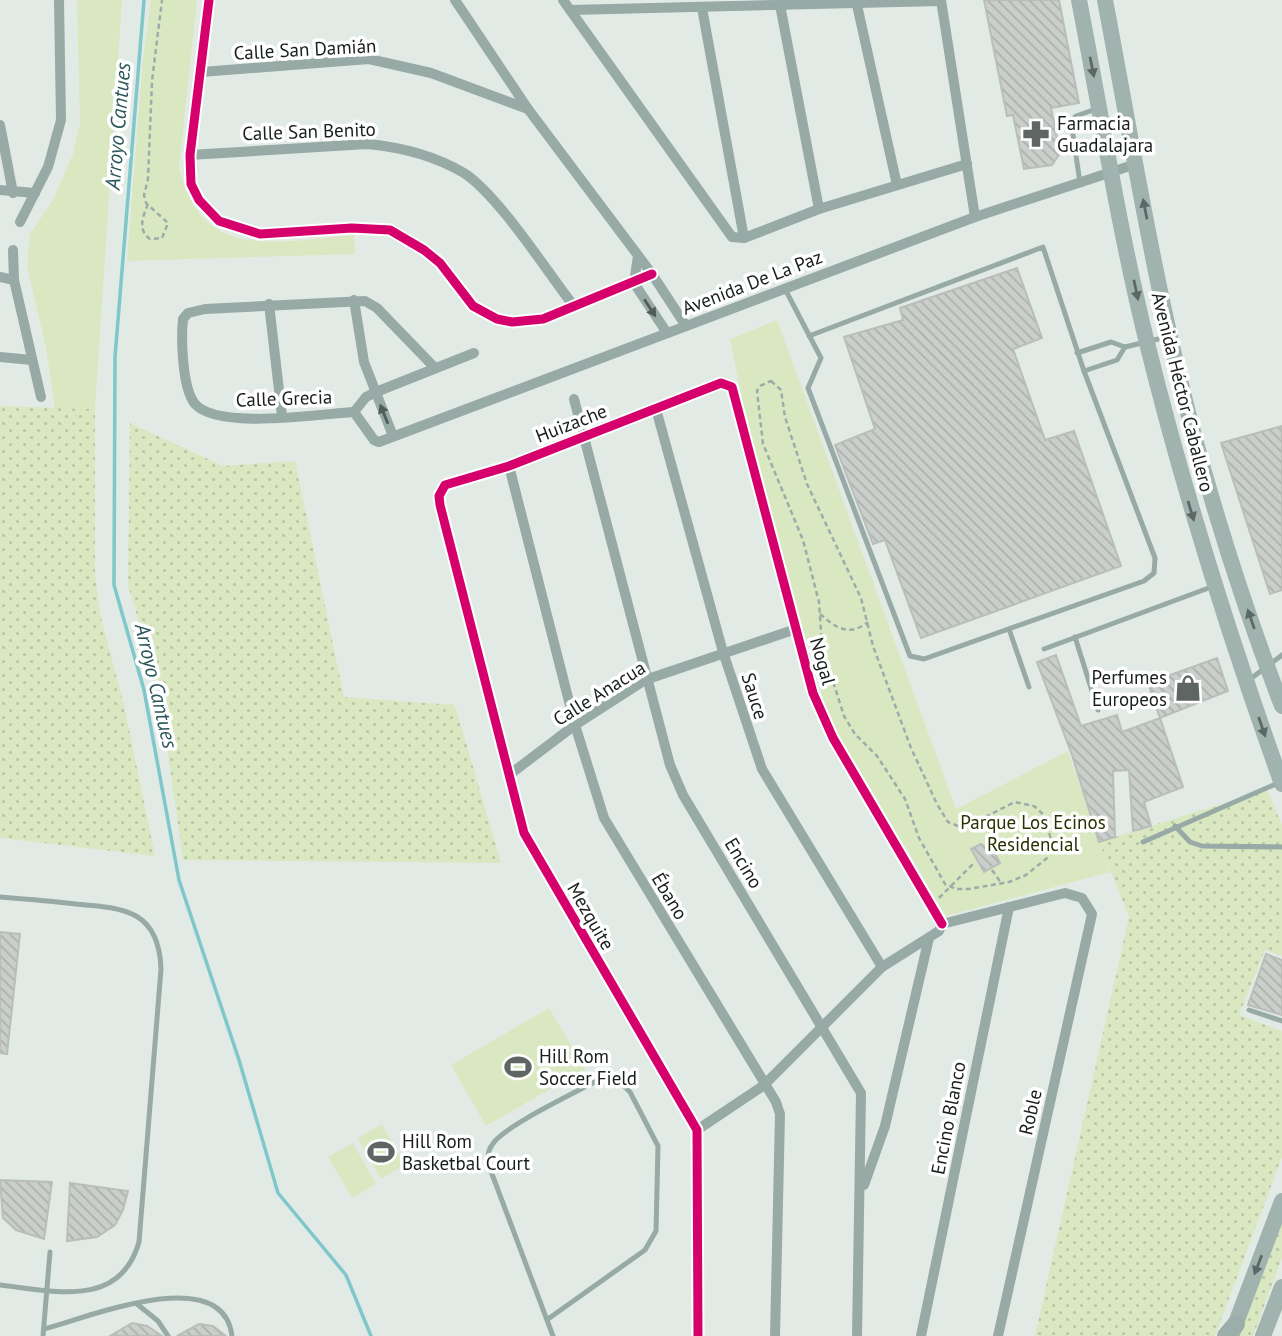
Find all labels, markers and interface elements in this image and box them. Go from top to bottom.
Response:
street label: Calle San Damián [233,33,377,65]
one-way arrow [1087,56,1098,78]
water label: Arroyo Cantues [98,61,137,192]
place label: Farmacia Guadalajara [1057,111,1153,157]
street label: Calle San Benito [242,117,376,145]
pharmacy icon: Farmacia Guadalajara [1021,119,1051,149]
one-way arrow [1139,198,1150,220]
street label: Avenida De La Paz [679,244,825,320]
one-way arrow [1130,279,1141,301]
street label: Avenida Héctor Caballero [1147,290,1219,494]
one-way arrow [644,298,657,318]
street label: Calle Grecia [235,384,333,412]
street label: Huizache [532,398,610,448]
one-way arrow [379,403,390,424]
one-way arrow [1187,501,1197,522]
one-way arrow [1245,608,1256,629]
water label: Arroyo Cantues [129,620,184,752]
street label: Nogal [805,635,841,688]
street label: Calle Anacua [548,655,650,731]
place label: Perfumes Europeos [1092,665,1167,711]
street label: Sauce [737,670,773,722]
shop icon: Perfumes Europeos [1173,673,1203,703]
one-way arrow [1257,717,1268,738]
park label: Parque Los Ecinos Residencial [960,810,1106,856]
street label: Encino [720,833,768,893]
street label: Ébano [647,868,693,924]
street label: Mezquite [562,878,620,954]
place label: Hill Rom Soccer Field [539,1044,637,1090]
sports icon: Hill Rom Soccer Field [503,1052,533,1082]
street label: Encino Blanco [925,1059,971,1177]
street label: Roble [1013,1087,1047,1137]
place label: Hill Rom Basketbal Court [402,1129,530,1175]
sports icon: Hill Rom Basketbal Court [366,1137,396,1167]
one-way arrow [1252,1254,1263,1275]

